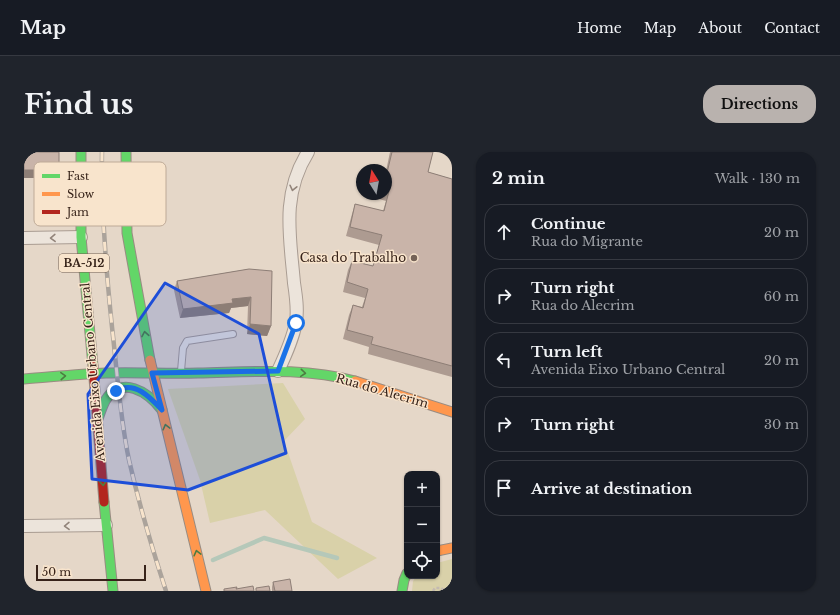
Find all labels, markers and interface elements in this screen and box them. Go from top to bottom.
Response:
text: Map [20,16,66,39]
text: Home [577,19,622,37]
text: Map [644,19,676,37]
text: About [698,19,742,37]
text: Contact [764,19,820,37]
button: Directions [703,85,816,123]
text: Find us [24,87,134,122]
legend [34,162,166,226]
north arrow [356,164,392,200]
text: 2 min [492,168,545,189]
text: Fast [67,169,90,183]
text: Walk · 130 m [715,170,800,187]
one-way arrow [289,185,297,191]
text: Slow [67,187,95,201]
text: Jam [65,205,89,219]
text: Continue [531,214,606,233]
icon: ahead [493,221,515,243]
text: 20 m [764,224,799,241]
one-way arrow [50,233,56,242]
text: Rua do Migrante [531,233,643,250]
place label: Casa do Trabalho [300,250,406,265]
marker: Casa do Trabalho [409,253,419,263]
road number: BA-512 [59,254,109,272]
text: Turn right [531,278,614,297]
street label: Avenida Eixo Urbano Central [77,282,108,463]
icon: right [493,285,515,307]
text: 60 m [764,288,799,305]
text: Rua do Alecrim [531,297,635,314]
route start [287,314,305,332]
one-way arrow [141,331,150,338]
text: Turn left [531,342,602,361]
icon: left [493,349,515,371]
text: 20 m [764,352,799,369]
text: Avenida Eixo Urbano Central [531,361,725,378]
one-way arrow [300,368,306,377]
street label: Rua do Alecrim [334,370,430,411]
one-way arrow [60,372,66,381]
route end [107,382,125,400]
icon: right [493,413,515,435]
text: Turn right [531,415,614,434]
text: 30 m [764,416,799,433]
one-way arrow [163,424,171,430]
map controls [404,471,440,579]
button: + [404,471,440,507]
icon: arrive [493,477,515,499]
text: Arrive at destination [531,479,692,498]
one-way arrow [99,480,108,486]
button: − [404,507,440,543]
one-way arrow [64,521,70,530]
button: locate [404,543,440,579]
one-way arrow [194,550,202,556]
scale bar [36,563,146,582]
text: 50 m [42,565,71,579]

